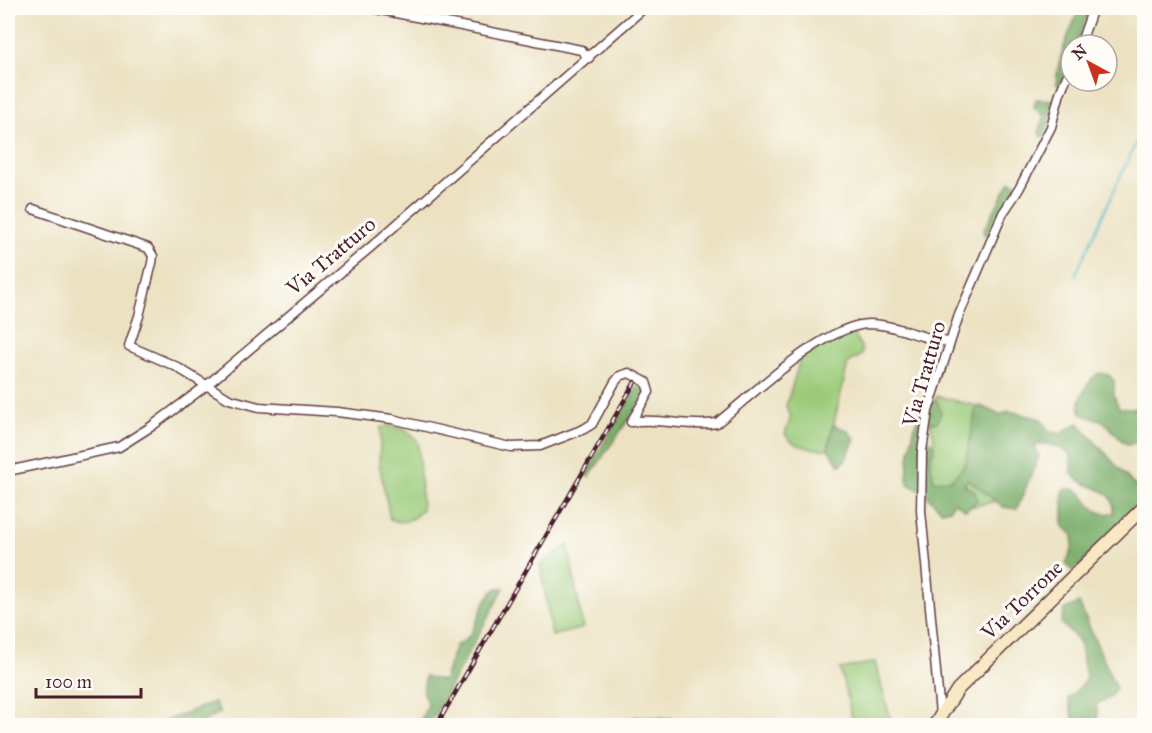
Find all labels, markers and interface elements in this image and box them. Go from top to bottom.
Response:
north arrow [1059,33,1119,93]
text: N [1068,40,1091,64]
street label: Via Tratturo [280,211,381,302]
street label: Via Tratturo [896,318,952,431]
street label: Via Torrone [975,555,1068,646]
scale bar [36,661,141,699]
text: 100 m [45,671,92,693]

